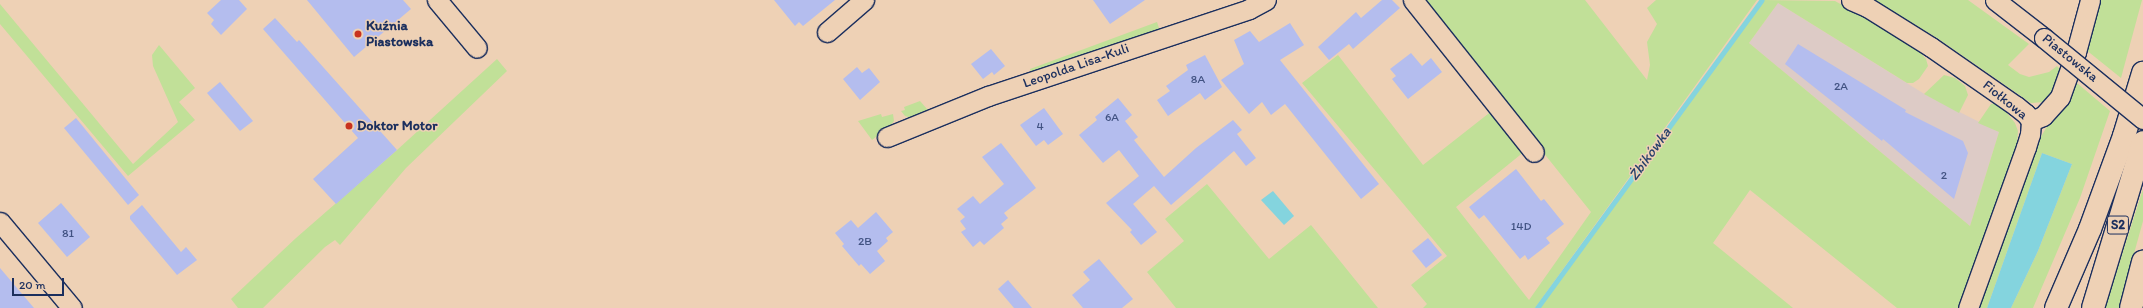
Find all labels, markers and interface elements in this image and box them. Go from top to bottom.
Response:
place label: Kuźnia Piastowska [366,18,433,50]
marker: Kuźnia Piastowska [353,29,363,39]
street label: Piastowska [2039,30,2101,86]
street label: Leopolda Lisa-Kuli [1021,40,1131,92]
house number: 8A [1191,73,1205,87]
street label: Fiołkowa [1979,77,2031,123]
house number: 2A [1834,80,1848,94]
house number: 6A [1105,111,1119,125]
place label: Doktor Motor [357,118,437,134]
house number: 4 [1036,120,1044,134]
marker: Doktor Motor [344,121,354,131]
water label: Żbikówka [1625,124,1675,184]
house number: 2 [1941,169,1947,183]
road number: S2 [2106,214,2130,236]
house number: 14D [1511,220,1531,234]
house number: 81 [62,227,74,241]
house number: 2B [858,235,872,249]
scale bar [14,270,66,296]
text: 20 m [19,278,46,292]

